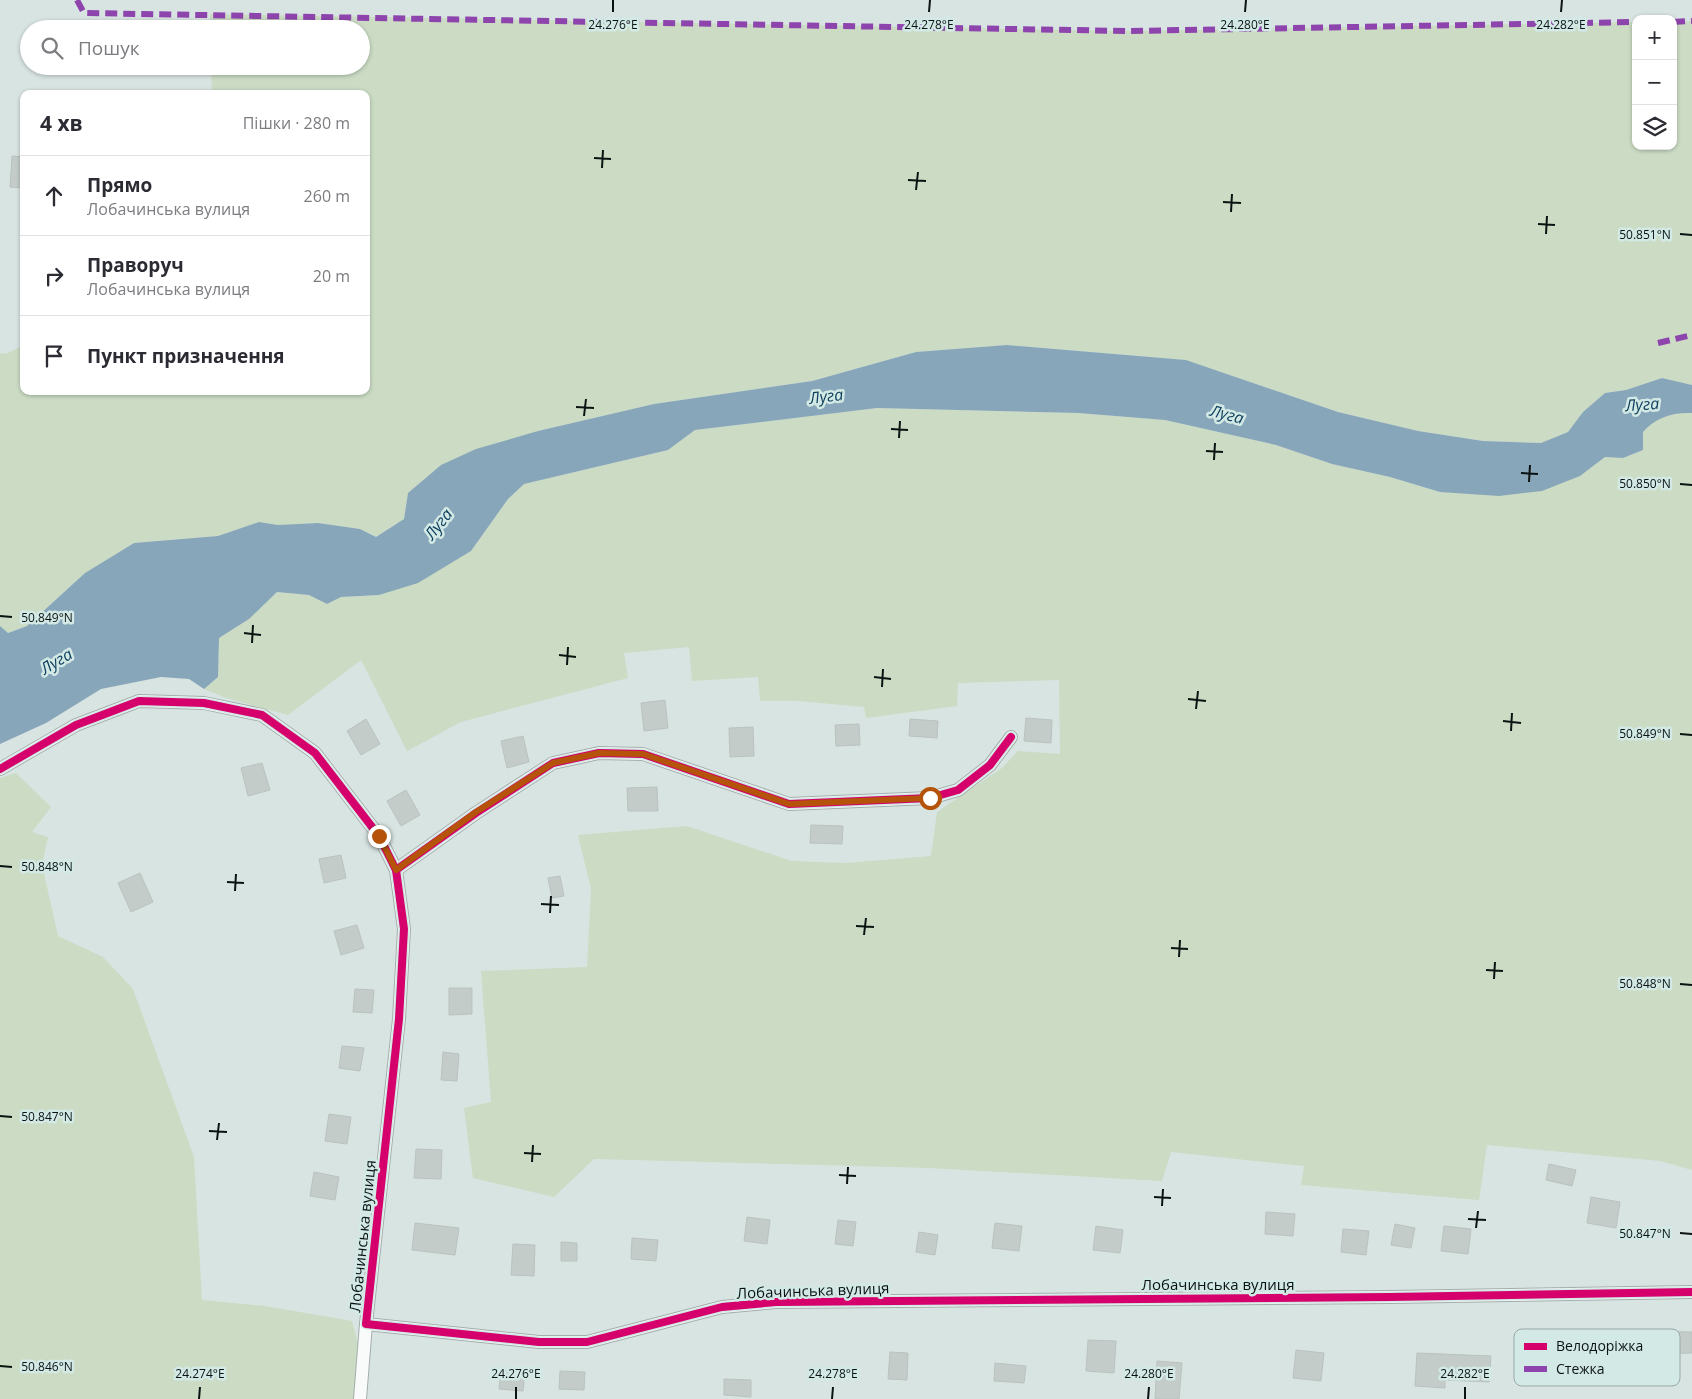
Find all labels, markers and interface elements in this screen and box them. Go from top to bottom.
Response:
map controls [1632,15,1677,150]
button: + [1632,15,1677,60]
text: 24.276°E [588,16,638,33]
text: 24.278°E [904,16,954,33]
text: 24.280°E [1220,16,1270,33]
text: 24.282°E [1536,16,1586,33]
search box [20,20,370,75]
icon: search [38,34,66,62]
text: Пошук [78,35,140,61]
button: − [1632,60,1677,105]
button: layers [1632,105,1677,150]
text: 4 хв [40,109,83,137]
text: Пішки · 280 m [243,112,350,134]
text: Прямо [87,172,152,198]
icon: ahead [40,182,68,210]
text: 260 m [304,185,350,207]
text: Лобачинська вулиця [87,198,250,220]
text: 50.851°N [1619,226,1671,243]
text: Праворуч [87,252,184,278]
icon: right [40,262,68,290]
text: 20 m [313,265,350,287]
text: Лобачинська вулиця [87,278,250,300]
icon: arrive [40,342,68,370]
text: Пункт призначення [87,343,285,369]
water label: Луга [807,383,844,409]
water label: Луга [1623,392,1660,416]
water label: Луга [1207,399,1246,429]
text: 50.850°N [1619,475,1671,492]
water label: Луга [418,504,457,545]
text: 50.849°N [21,609,73,626]
water label: Луга [35,643,76,680]
text: 50.849°N [1619,725,1671,742]
route start [919,787,942,810]
route end [368,825,391,848]
text: 50.848°N [21,858,73,875]
text: 50.848°N [1619,975,1671,992]
text: 50.847°N [21,1108,73,1125]
street label: Лобачинська вулиця [344,1159,380,1313]
text: 50.847°N [1619,1225,1671,1242]
street label: Лобачинська вулиця [1142,1274,1294,1294]
street label: Лобачинська вулиця [736,1277,890,1303]
legend [1514,1329,1680,1386]
text: Велодоріжка [1556,1336,1643,1355]
text: 50.846°N [21,1358,73,1375]
text: Стежка [1556,1359,1605,1378]
text: 24.274°E [175,1365,225,1382]
text: 24.276°E [491,1365,541,1382]
text: 24.278°E [808,1365,858,1382]
text: 24.280°E [1124,1365,1174,1382]
text: 24.282°E [1440,1365,1490,1382]

